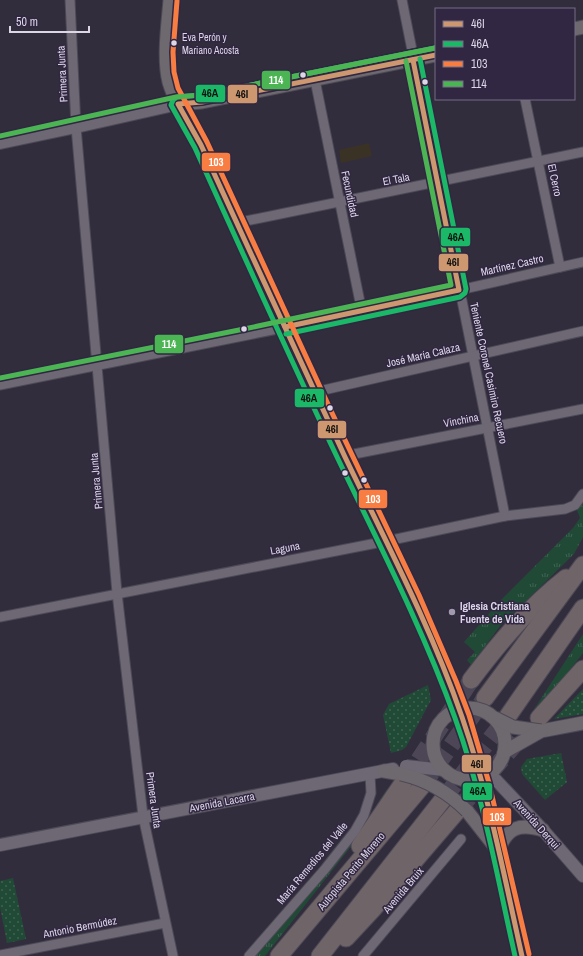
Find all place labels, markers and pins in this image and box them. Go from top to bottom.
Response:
place label: Eva Perón y Mariano Acosta [182,31,239,57]
marker: Eva Perón y Mariano Acosta [169,38,179,48]
unlabelled marker [298,70,308,80]
unlabelled marker [420,77,430,87]
unlabelled marker [239,324,249,334]
unlabelled marker [325,403,335,413]
unlabelled marker [340,468,350,478]
unlabelled marker [359,475,369,485]
place label: Iglesia Cristiana Fuente de Vida [460,599,529,626]
marker: Iglesia Cristiana Fuente de Vida [447,607,457,617]

